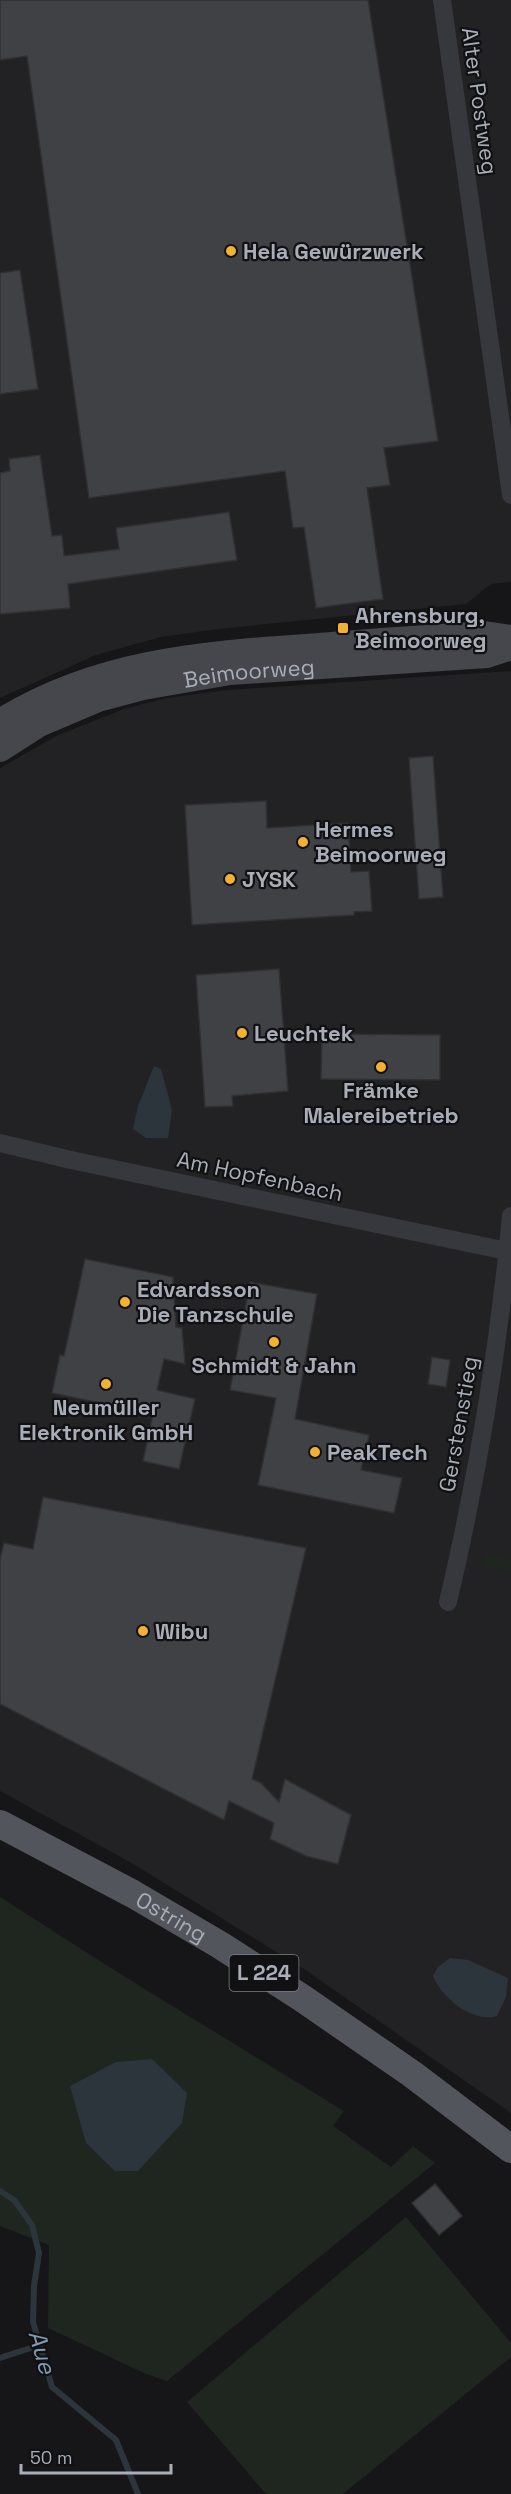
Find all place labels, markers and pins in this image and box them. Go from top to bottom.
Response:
place label: Hela Gewürzwerk [243,237,424,265]
marker: Hela Gewürzwerk [224,244,238,258]
place label: Ahrensburg, Beimoorweg [355,601,487,654]
marker: Ahrensburg, Beimoorweg [336,621,350,635]
place label: Hermes Beimoorweg [315,815,447,868]
marker: Hermes Beimoorweg [296,835,310,849]
place label: JYSK [242,865,296,893]
marker: JYSK [223,872,237,886]
place label: Leuchtek [254,1019,354,1047]
marker: Leuchtek [235,1026,249,1040]
marker: Främke Malereibetrieb [374,1060,388,1074]
place label: Främke Malereibetrieb [303,1076,459,1129]
place label: Edvardsson Die Tanzschule [137,1275,294,1328]
marker: Edvardsson Die Tanzschule [118,1295,132,1309]
marker: Schmidt & Jahn [267,1335,281,1349]
place label: Schmidt & Jahn [191,1351,357,1379]
marker: Neumüller Elektronik GmbH [99,1377,113,1391]
place label: Neumüller Elektronik GmbH [19,1393,193,1446]
place label: PeakTech [327,1438,428,1466]
marker: PeakTech [308,1445,322,1459]
place label: Wibu [155,1617,208,1645]
marker: Wibu [136,1624,150,1638]

